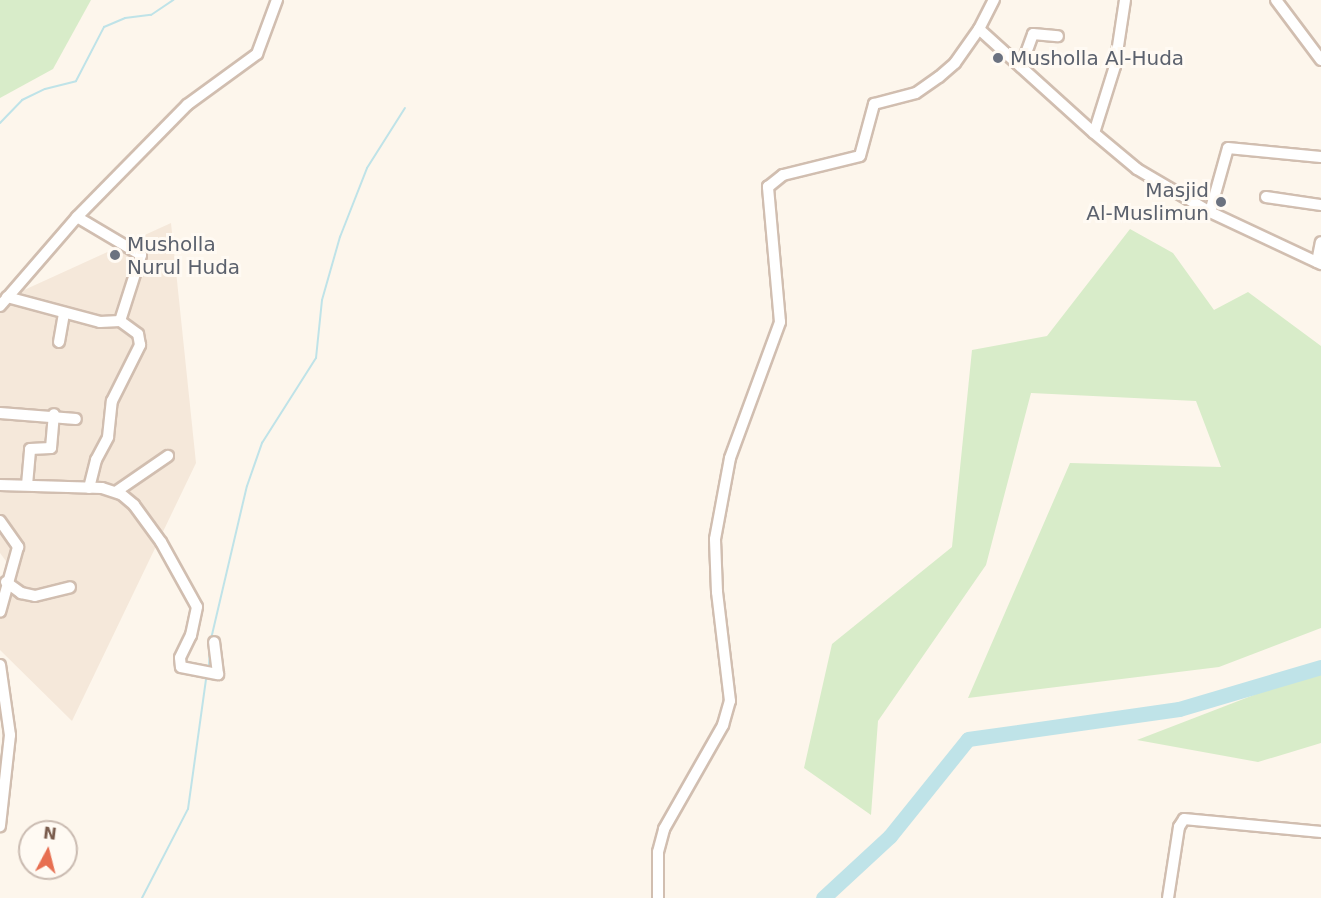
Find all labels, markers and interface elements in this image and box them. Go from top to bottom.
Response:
place label: Musholla Al-Huda [1010,46,1184,70]
marker: Musholla Al-Huda [991,51,1005,65]
place label: Masjid Al-Muslimun [1086,178,1209,225]
marker: Masjid Al-Muslimun [1214,195,1228,209]
place label: Musholla Nurul Huda [127,232,240,279]
marker: Musholla Nurul Huda [108,248,122,262]
north arrow [18,820,78,880]
text: N [42,823,58,844]

